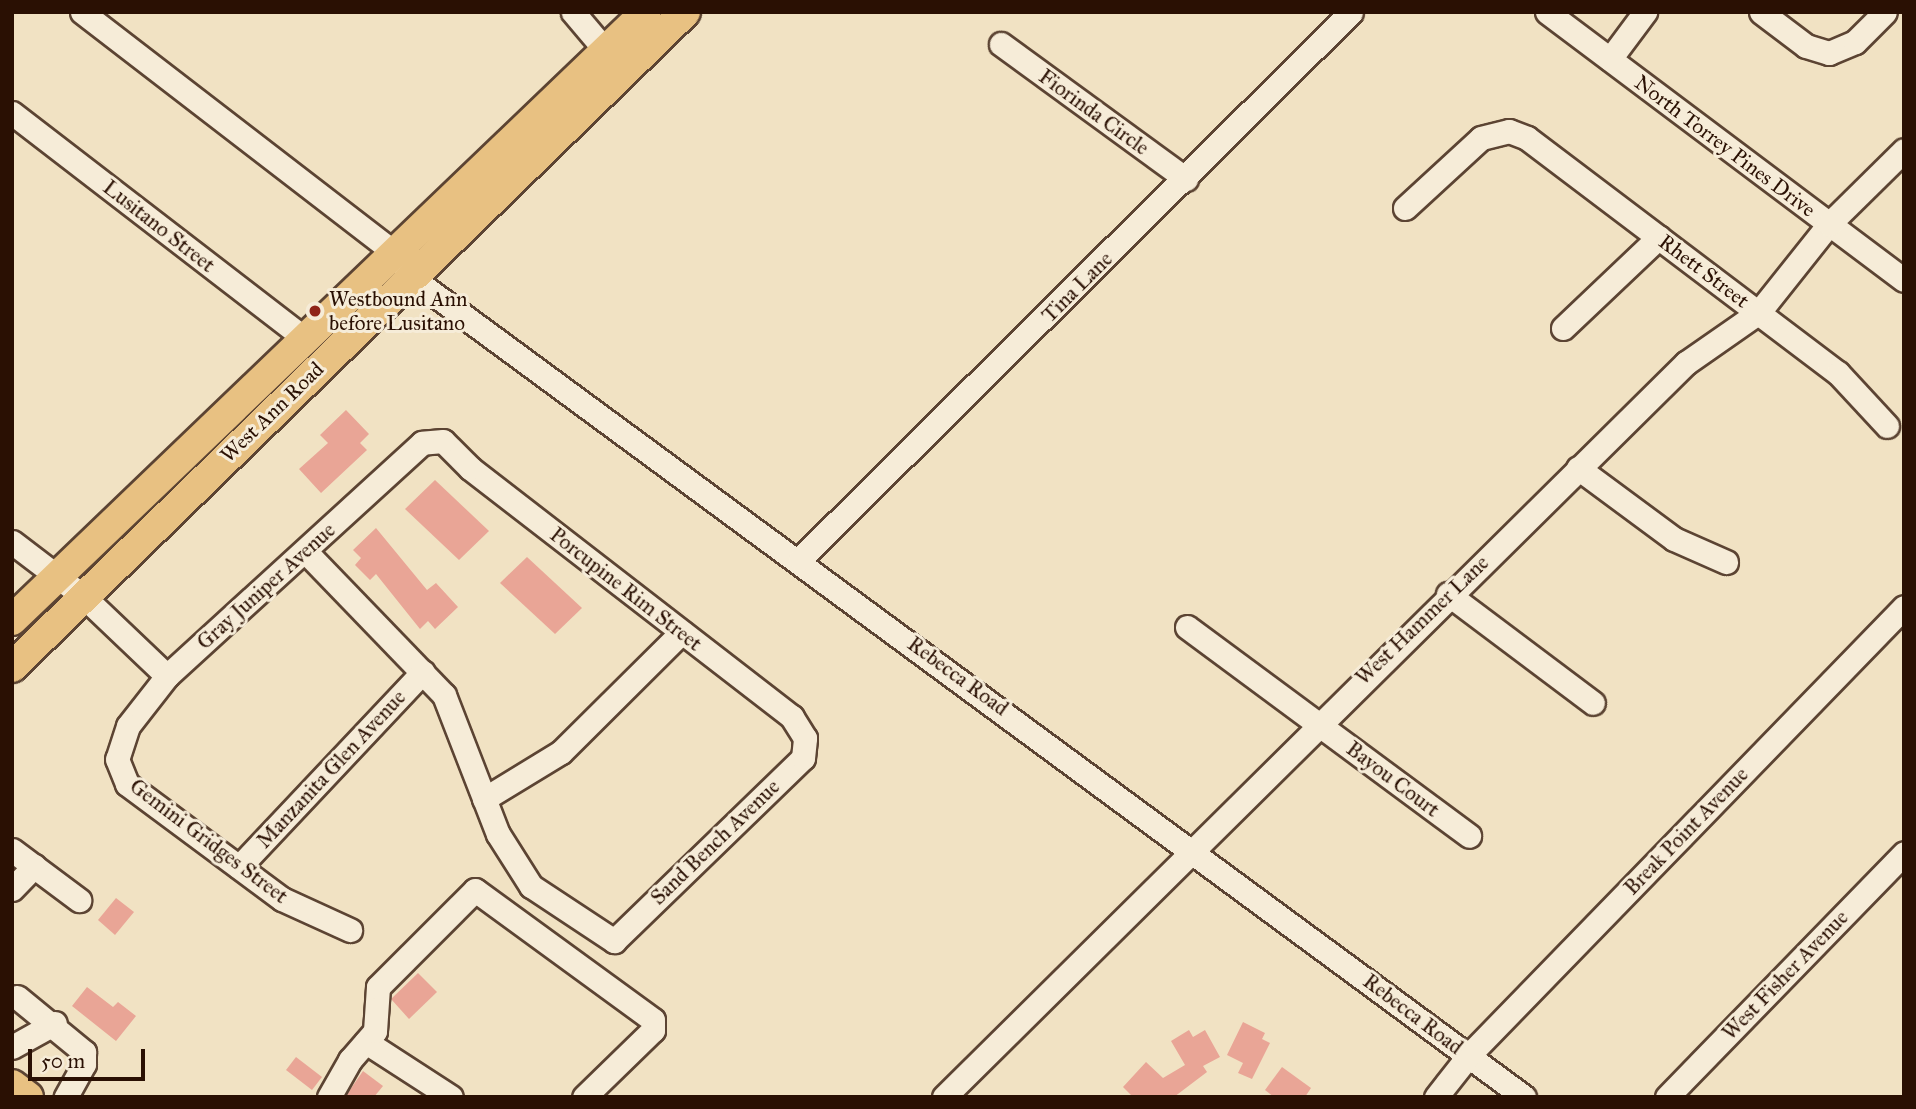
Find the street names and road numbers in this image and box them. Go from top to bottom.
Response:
street label: Fiorinda Circle [1034,64,1154,160]
street label: North Torrey Pines Drive [1630,70,1820,222]
street label: Lusitano Street [98,174,220,278]
street label: Rhett Street [1654,229,1754,313]
street label: Tina Lane [1036,246,1118,328]
street label: West Ann Road [215,357,329,467]
street label: Gray Juniper Avenue [192,517,340,655]
street label: Porcupine Rim Street [545,522,707,656]
street label: West Hammer Lane [1350,550,1494,690]
street label: Rebecca Road [903,631,1013,721]
street label: Manzanita Glen Avenue [251,685,411,853]
street label: Bayou Court [1341,736,1445,822]
street label: Break Point Avenue [1619,762,1753,900]
street label: Gemini Gridges Street [125,773,293,909]
street label: Sand Bench Avenue [645,774,785,910]
street label: West Fisher Avenue [1717,905,1853,1045]
street label: Rebecca Road [1358,968,1468,1060]

